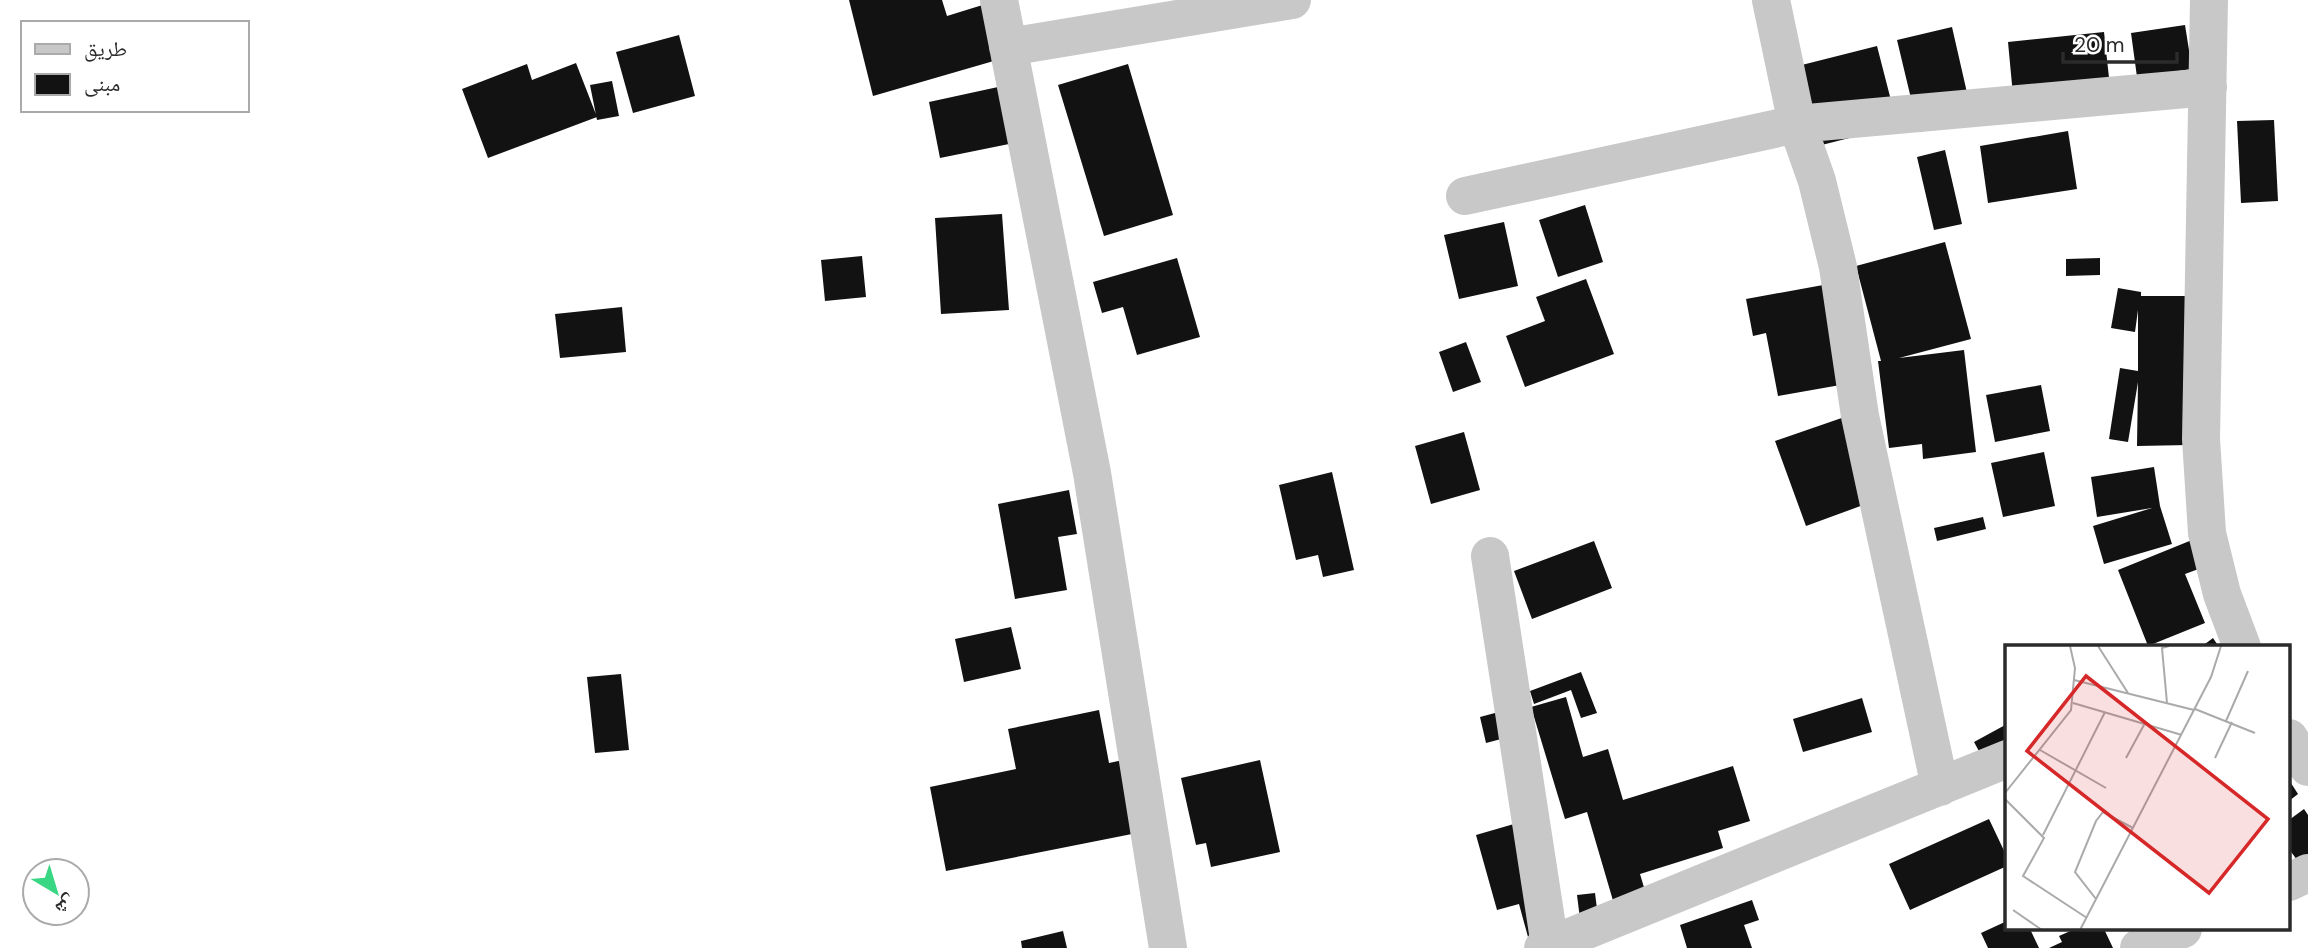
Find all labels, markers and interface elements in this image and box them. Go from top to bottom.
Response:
legend [21,21,248,112]
scale bar [2063,21,2177,65]
text: 20 m [2074,31,2125,59]
text: طريق [84,35,127,63]
text: مبنى [84,70,120,98]
inset map [2005,645,2290,930]
north arrow [21,857,91,927]
text: ش [51,889,82,921]

